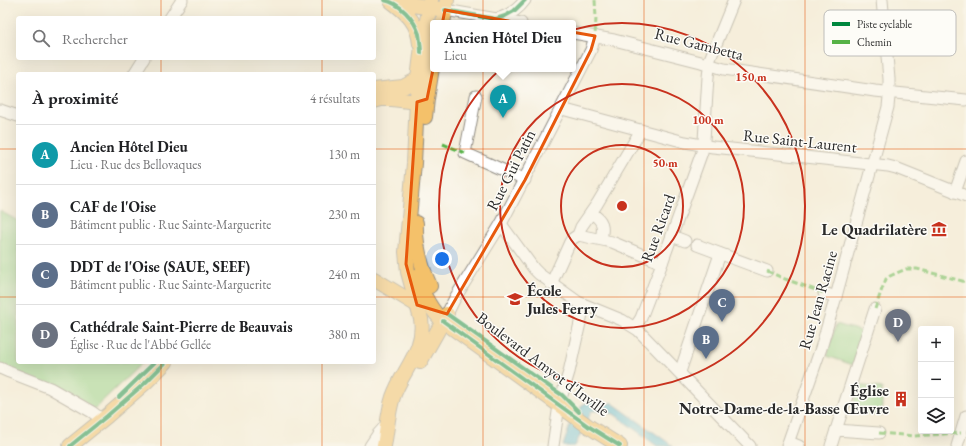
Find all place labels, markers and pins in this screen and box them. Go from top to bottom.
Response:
pin: A [490,85,516,118]
centre of rings [615,199,629,213]
place label: Le Quadrilatère [821,219,927,240]
museum icon: Le Quadrilatère [930,220,948,238]
place label: École Jules Ferry [525,280,598,319]
pin: C [709,289,735,322]
school or university icon: École Jules Ferry [506,290,524,308]
pin: D [885,309,911,342]
pin: B [693,326,719,359]
place label: Église Notre-Dame-de-la-Basse Œuvre [679,380,889,419]
building icon: Église Notre-Dame-de-la-Basse Œuvre [892,390,910,408]

